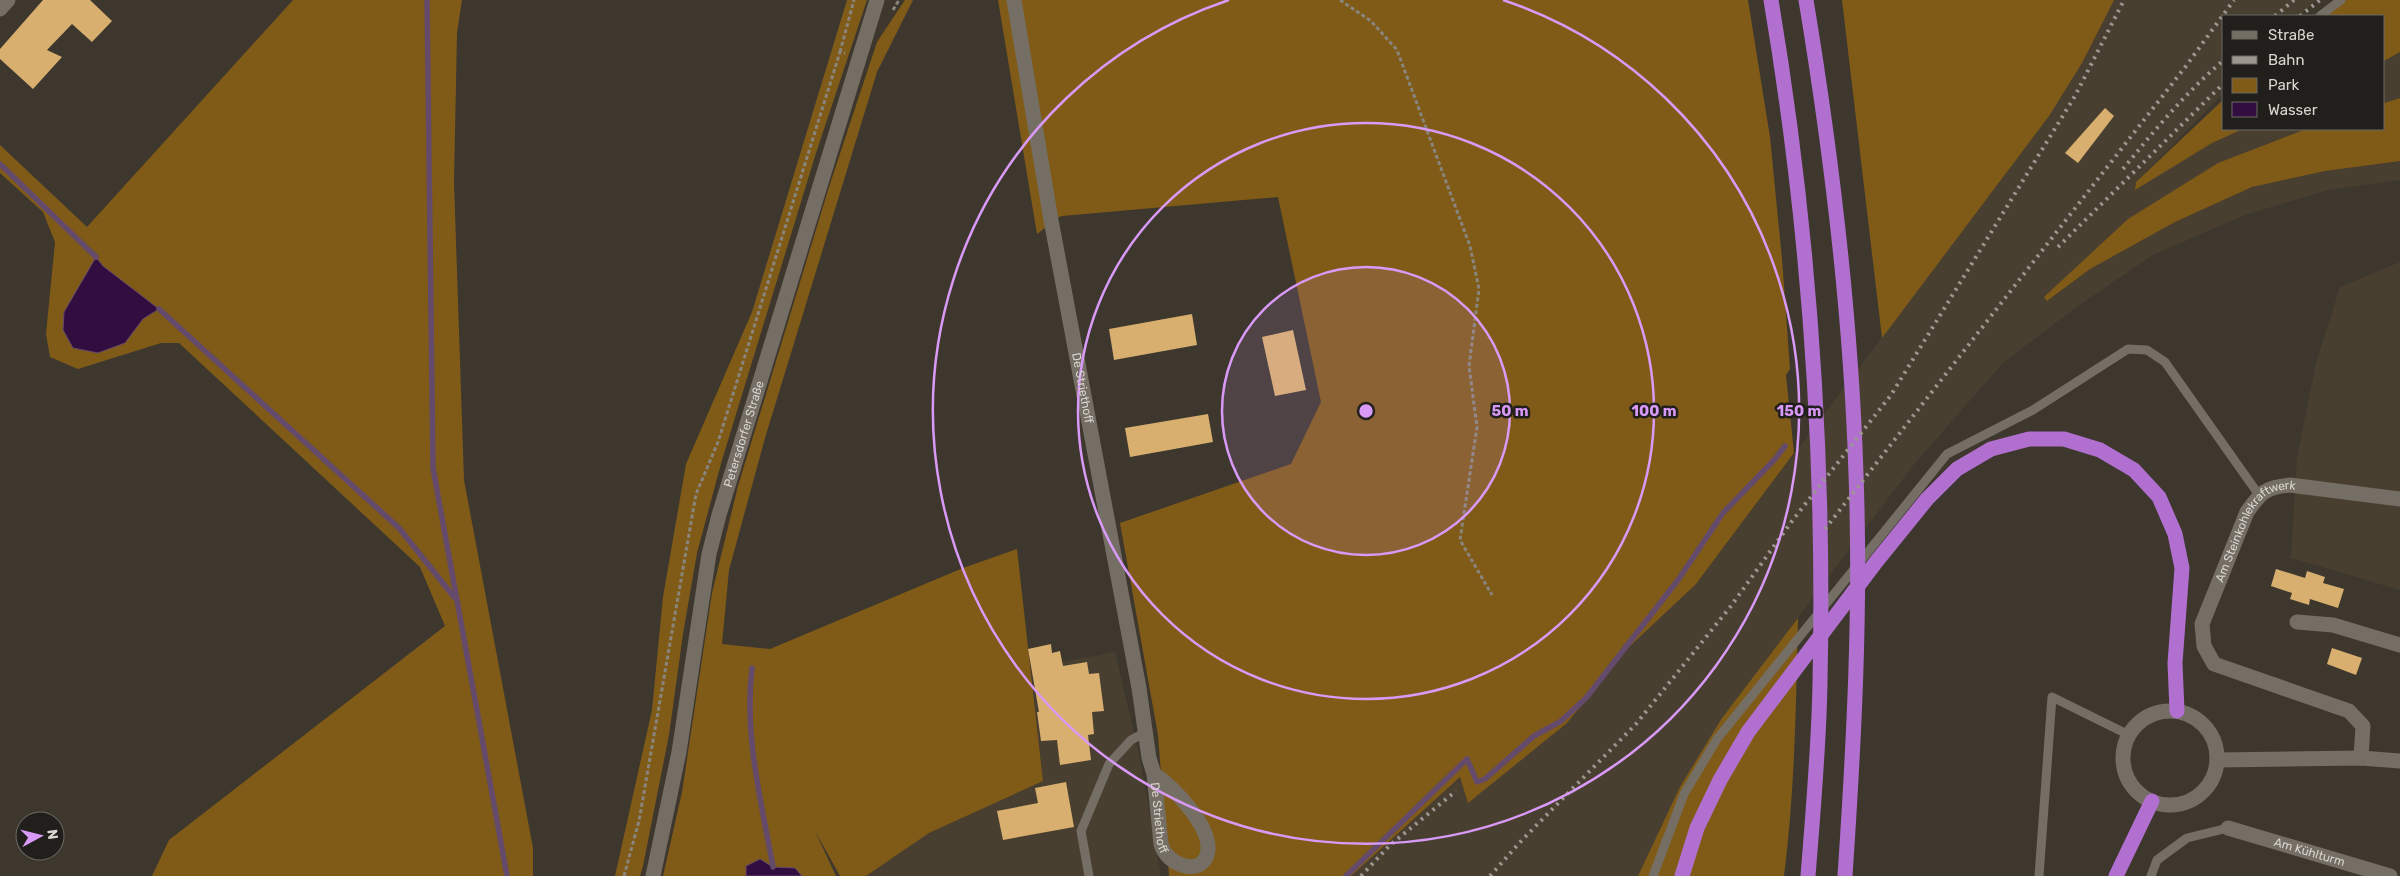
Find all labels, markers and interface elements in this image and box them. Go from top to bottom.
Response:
legend [2222,15,2385,130]
text: Straße [2268,26,2314,44]
text: Bahn [2268,51,2305,69]
text: Park [2268,76,2299,94]
text: Wasser [2268,101,2318,119]
street label: De Striethoff [1069,352,1096,425]
street label: Petersdorfer Straße [721,379,767,489]
centre of rings [1357,402,1375,420]
text: 50 m [1492,402,1528,420]
text: 100 m [1632,402,1676,420]
text: 150 m [1777,402,1821,420]
street label: Am Steinkohlekraftwerk [2213,478,2297,584]
street label: De Striethoff [1148,782,1171,857]
north arrow [15,811,65,861]
text: N [43,828,61,841]
street label: Am Kühlturm [2272,835,2347,869]

